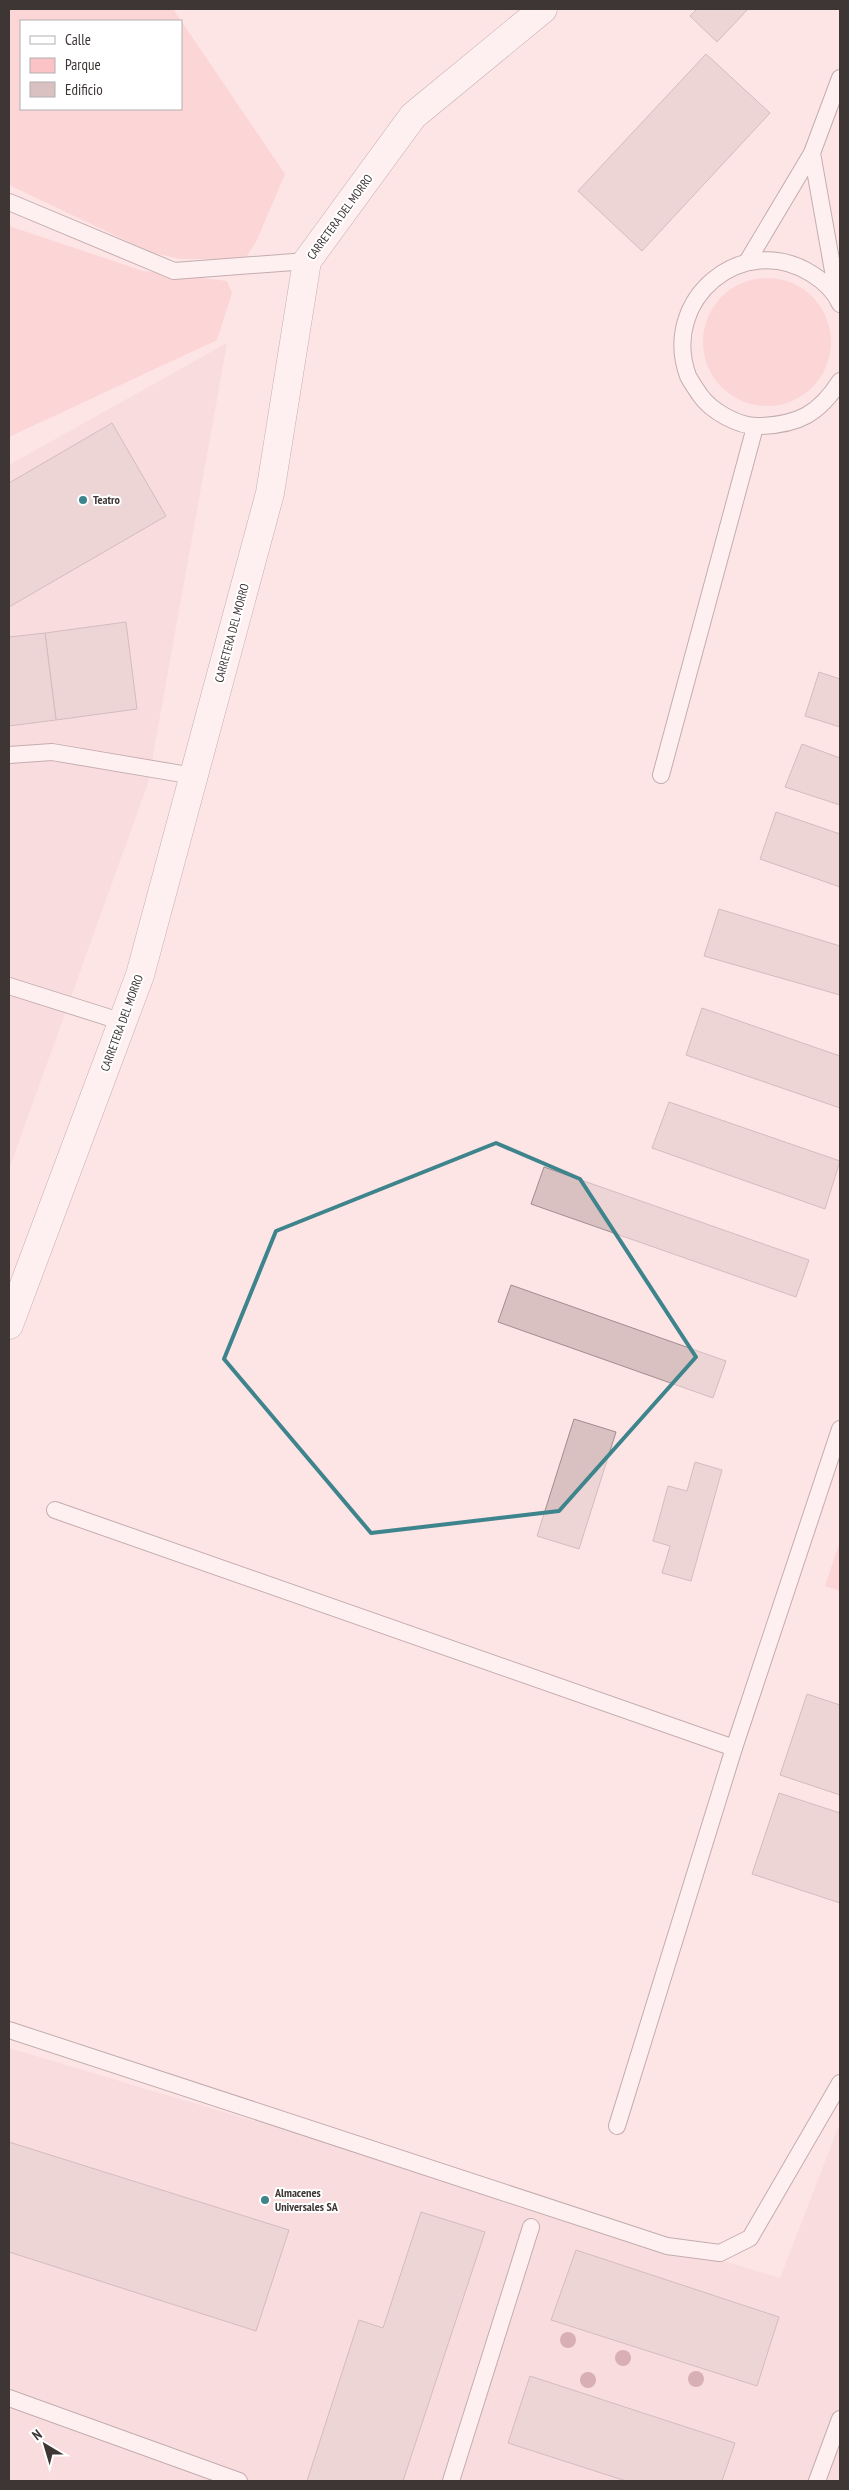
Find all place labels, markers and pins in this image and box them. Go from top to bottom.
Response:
place label: Teatro [93,492,121,507]
marker: Teatro [77,494,89,506]
place label: Almacenes Universales SA [274,2185,339,2214]
marker: Almacenes Universales SA [259,2194,271,2206]

